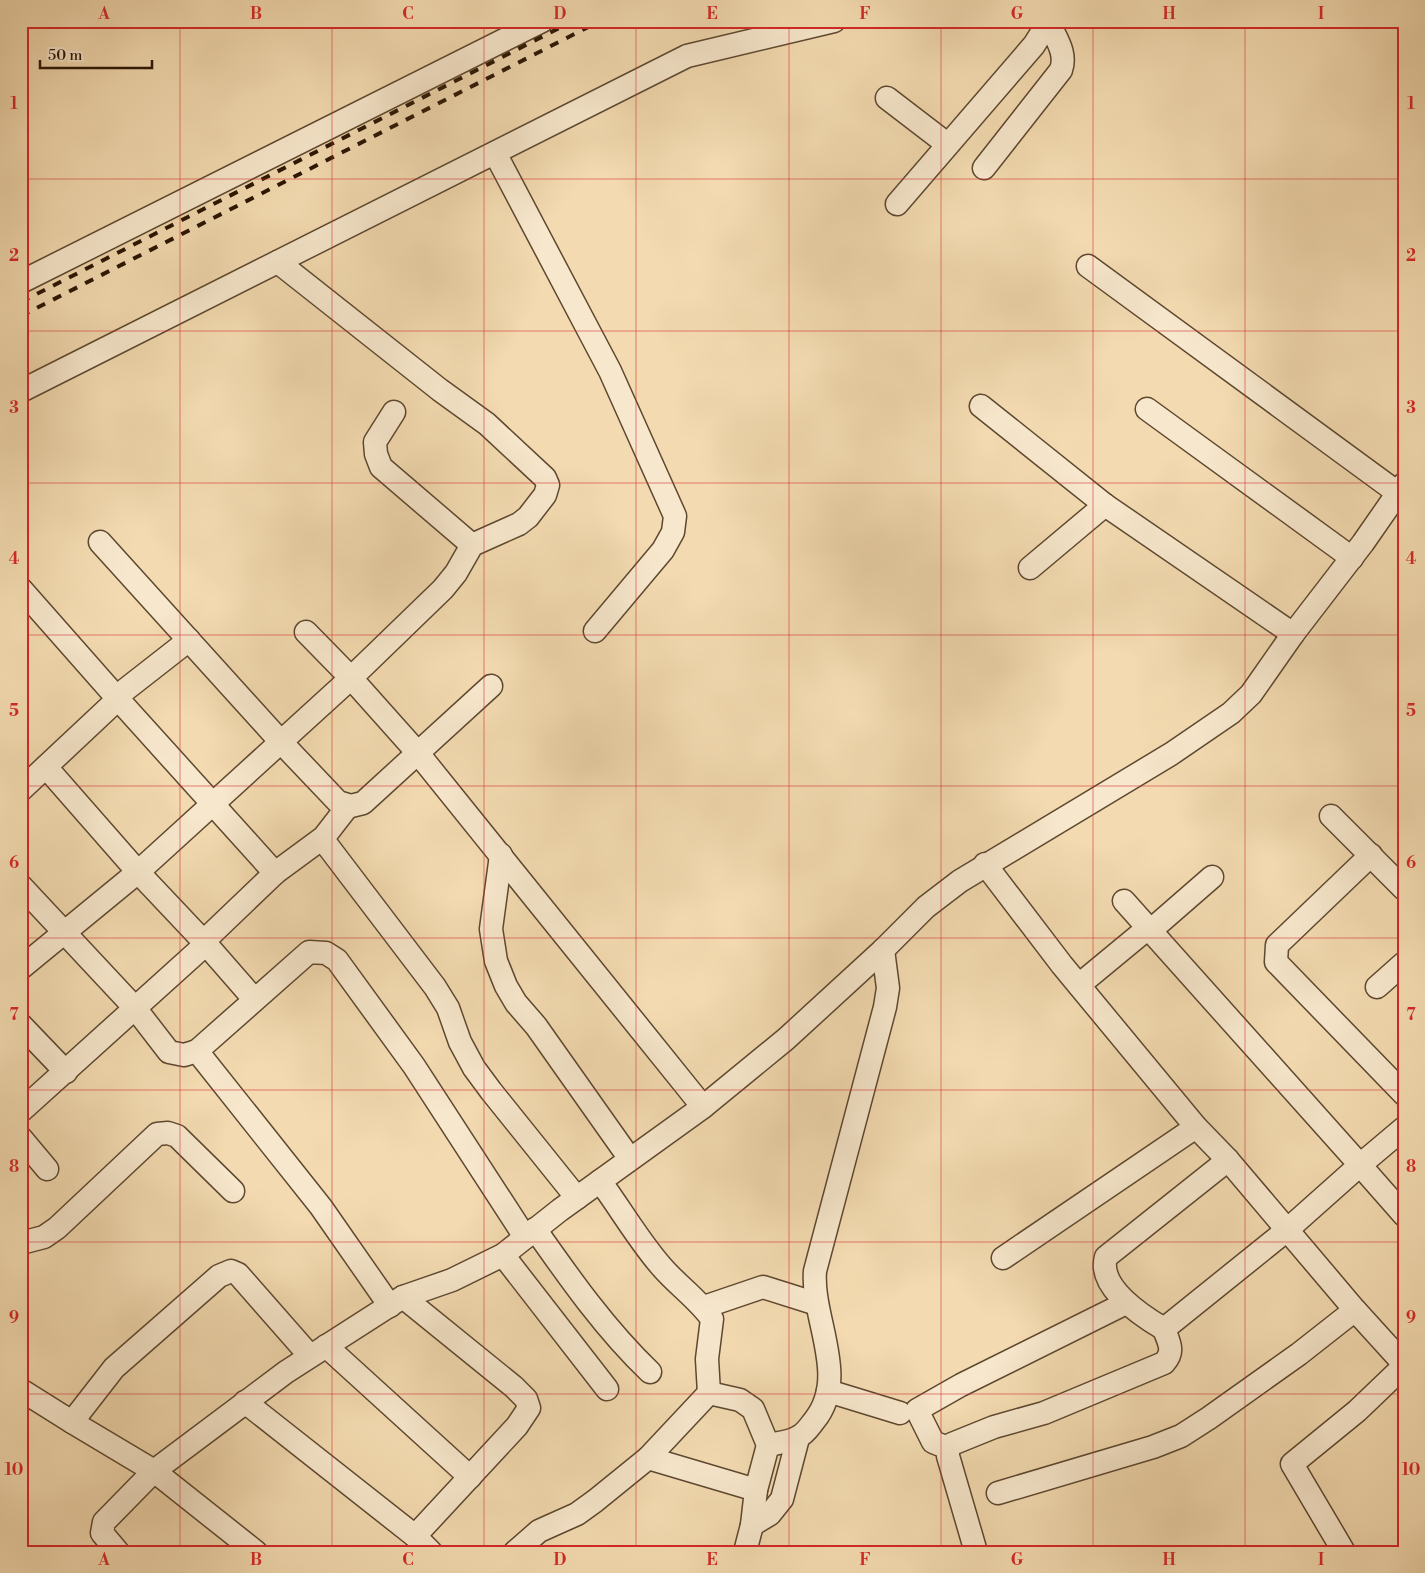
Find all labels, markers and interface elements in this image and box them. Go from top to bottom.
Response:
text: A [97,4,110,24]
text: B [250,4,262,24]
text: C [402,4,414,24]
text: D [554,4,567,24]
text: E [706,4,718,24]
text: F [859,4,871,24]
text: G [1011,4,1024,24]
text: H [1162,4,1176,24]
text: I [1318,4,1324,24]
scale bar [40,38,152,70]
text: 50 m [48,46,82,65]
text: 1 [10,94,18,114]
text: 1 [1407,94,1415,114]
text: 2 [9,246,19,266]
text: 2 [1406,246,1416,266]
text: 3 [9,398,19,418]
text: 3 [1406,398,1416,418]
text: 4 [9,549,20,569]
text: 4 [1406,549,1417,569]
text: 5 [9,701,19,721]
text: 5 [1406,701,1416,721]
text: 6 [9,853,19,873]
text: 6 [1406,853,1416,873]
text: 7 [9,1005,19,1025]
text: 7 [1406,1005,1416,1025]
text: 8 [9,1157,19,1177]
text: 8 [1406,1157,1416,1177]
text: 9 [9,1308,19,1328]
text: 9 [1406,1308,1416,1328]
text: 10 [5,1460,23,1480]
text: 10 [1402,1460,1420,1480]
text: A [97,1550,110,1570]
text: B [250,1550,262,1570]
text: C [402,1550,414,1570]
text: D [554,1550,567,1570]
text: E [706,1550,718,1570]
text: F [859,1550,871,1570]
text: G [1011,1550,1024,1570]
text: H [1162,1550,1176,1570]
text: I [1318,1550,1324,1570]

